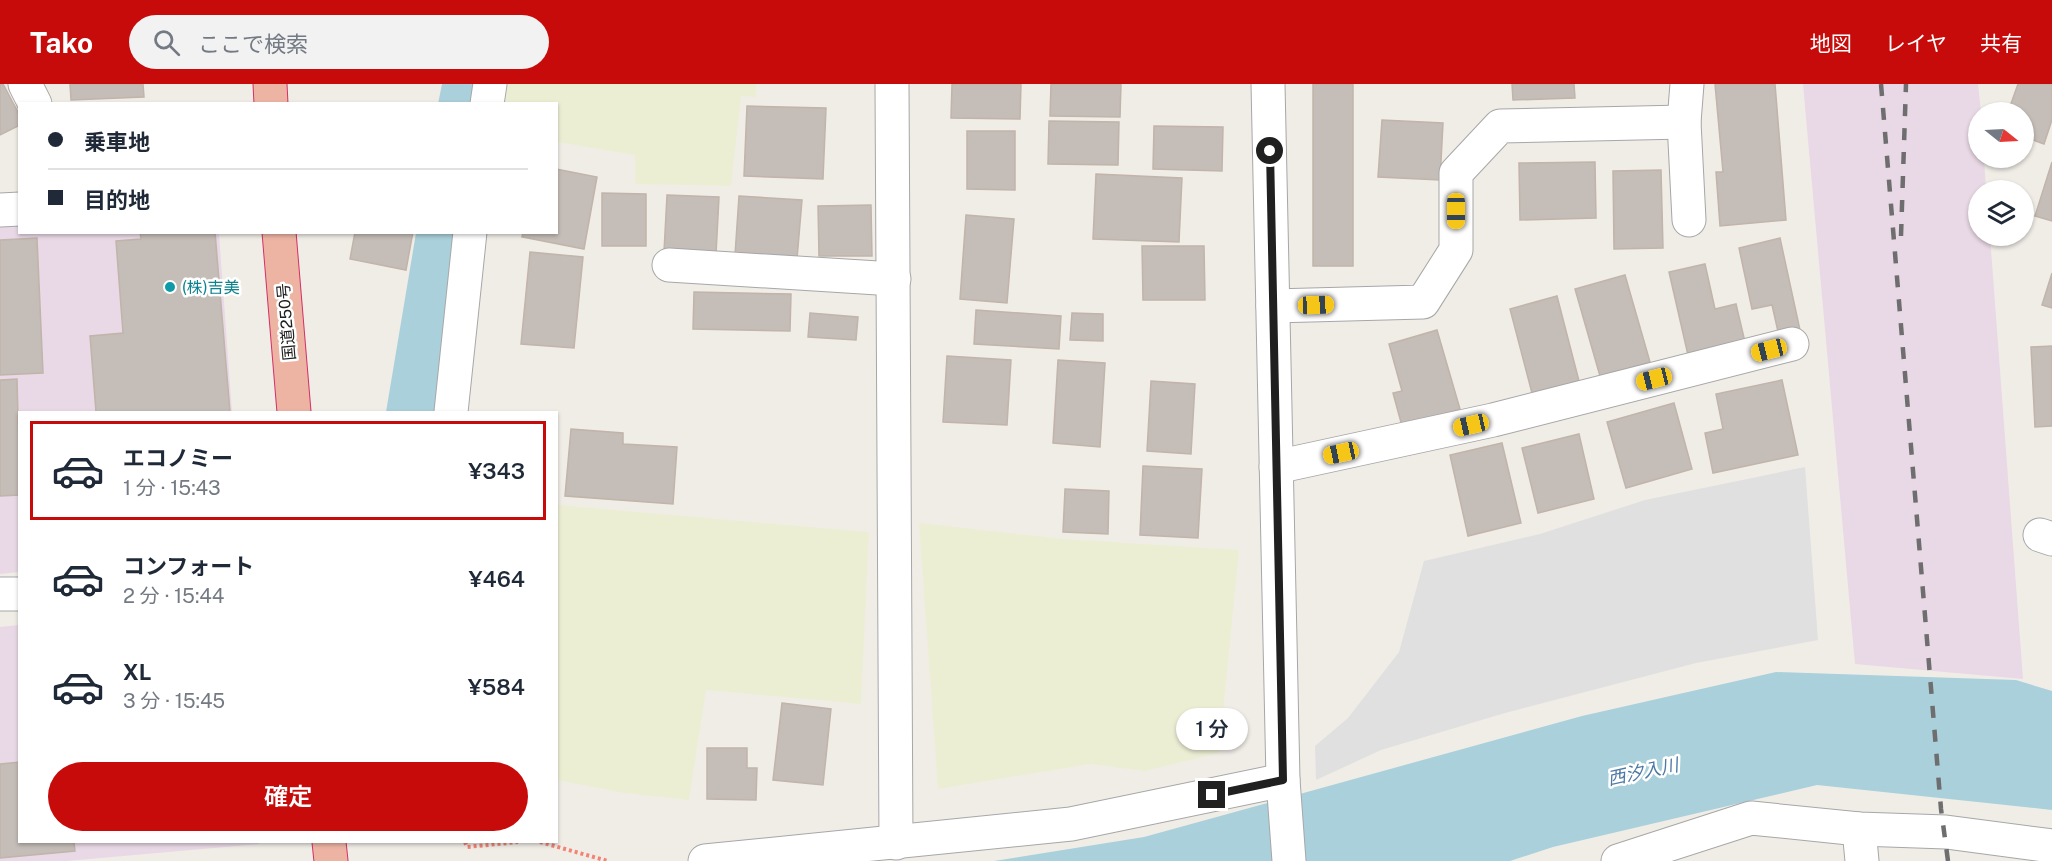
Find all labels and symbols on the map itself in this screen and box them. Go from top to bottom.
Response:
north arrow [1968,102,2034,168]
route start [1256,137,1283,164]
car [1447,193,1465,229]
place label: (株)吉美 [182,278,240,297]
marker: (株)吉美 [163,280,177,294]
street label: 国道250号 [274,282,299,361]
car [1298,295,1334,315]
car [1749,337,1789,363]
car [1634,366,1674,392]
car [1451,412,1491,438]
car [1322,440,1360,466]
callout: 1 分 [1176,708,1248,750]
water label: 西汐入川 [1605,753,1682,789]
route end [1198,781,1225,808]

